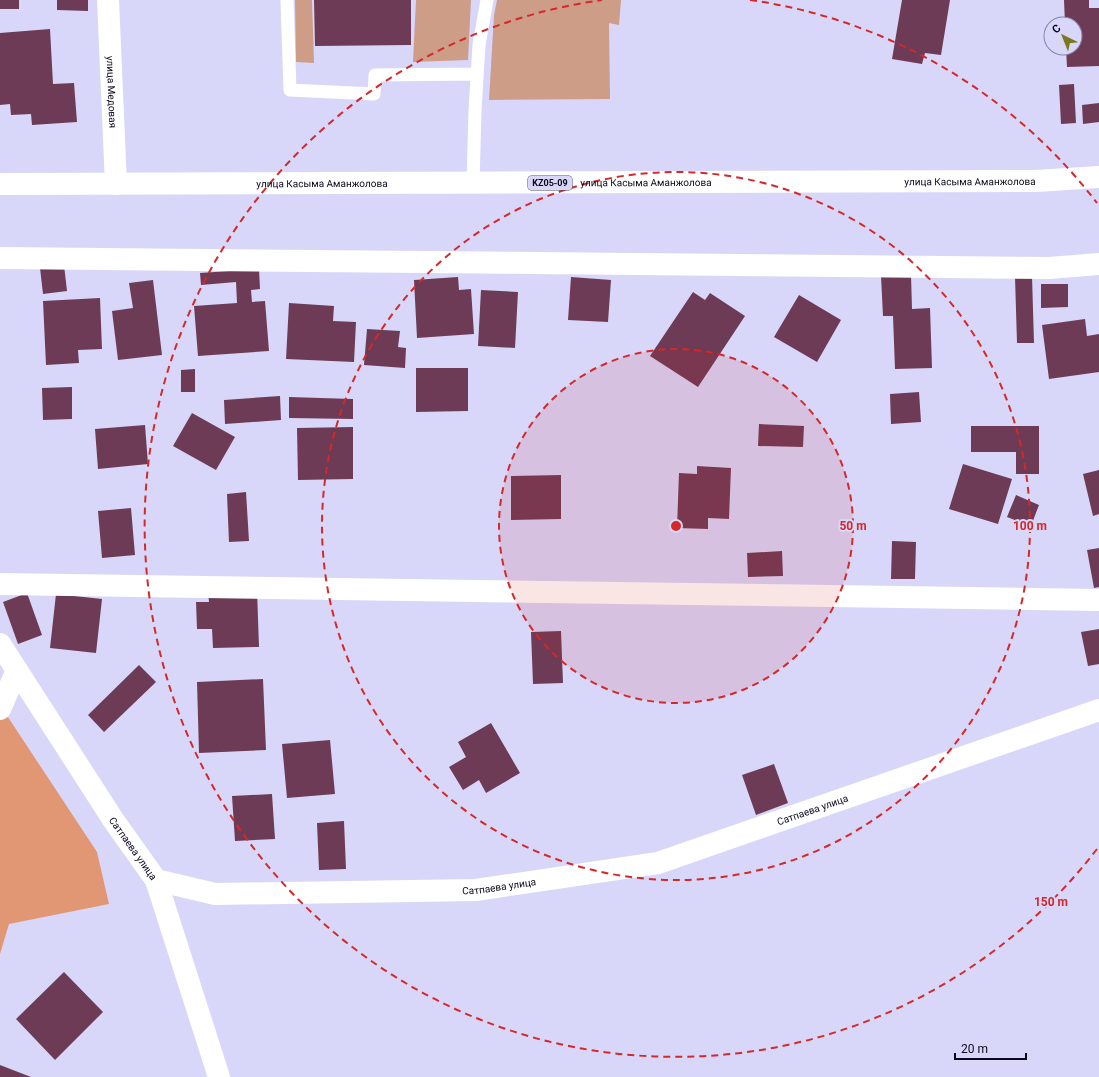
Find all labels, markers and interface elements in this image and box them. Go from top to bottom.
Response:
north arrow [1043,16,1083,56]
text: С [1049,22,1064,36]
street label: улица Медовая [105,55,119,128]
road number: KZ05-09 [528,176,572,190]
street label: улица Касыма Аманжолова [580,176,712,188]
street label: улица Касыма Аманжолова [904,176,1036,187]
street label: улица Касыма Аманжолова [256,177,388,189]
centre of rings [669,519,683,533]
text: 50 m [839,519,867,533]
text: 100 m [1013,519,1047,533]
street label: Сатпаева улица [775,792,849,827]
street label: Сатпаева улица [107,815,159,882]
street label: Сатпаева улица [462,876,537,896]
text: 150 m [1034,895,1068,909]
scale bar [955,1035,1026,1061]
text: 20 m [961,1042,988,1056]

